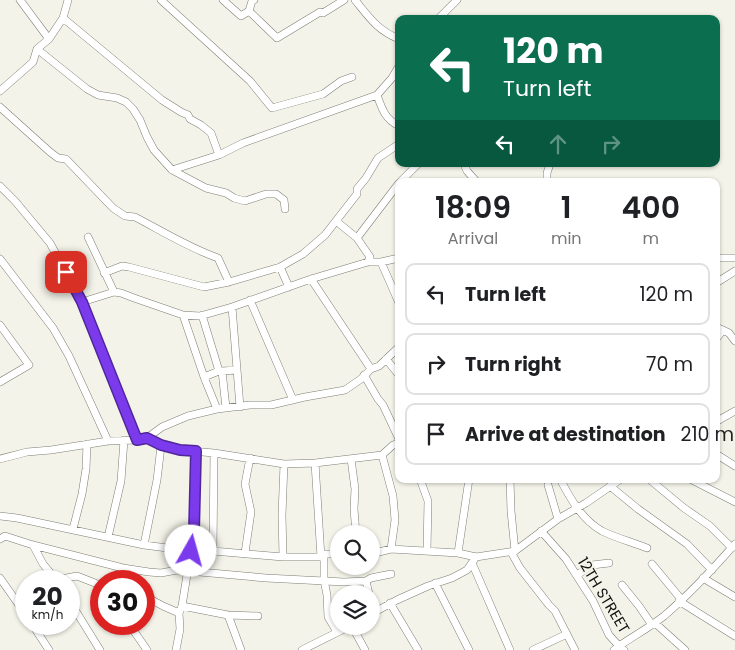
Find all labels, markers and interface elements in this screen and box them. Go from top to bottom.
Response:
text: 120 m [503,26,603,75]
icon: left [420,35,485,100]
text: Turn left [503,73,591,104]
icon: left [491,130,519,158]
icon: ahead [544,130,572,158]
icon: right [597,130,625,158]
text: 18:09 [435,186,511,229]
text: 1 [561,186,572,229]
text: 400 [621,186,680,229]
text: Arrival [448,227,498,250]
text: min [551,227,582,250]
text: m [643,227,659,250]
pin [45,251,87,293]
icon: arrive [52,258,80,286]
icon: left [422,280,450,308]
text: Turn left [465,281,546,308]
text: 120 m [639,281,693,308]
icon: right [422,350,450,378]
text: Turn right [465,351,561,378]
text: 70 m [646,351,693,378]
icon: arrive [422,420,450,448]
text: Arrive at destination [465,421,666,448]
text: 210 m [681,421,734,448]
position arrow [164,524,216,576]
map controls [330,525,380,635]
button: search [330,525,380,575]
street label: 12TH STREET [573,553,635,637]
speed limit sign: 30 [90,570,155,635]
text: 20 [32,579,63,614]
button: layers [330,585,380,635]
text: km/h [32,606,63,623]

